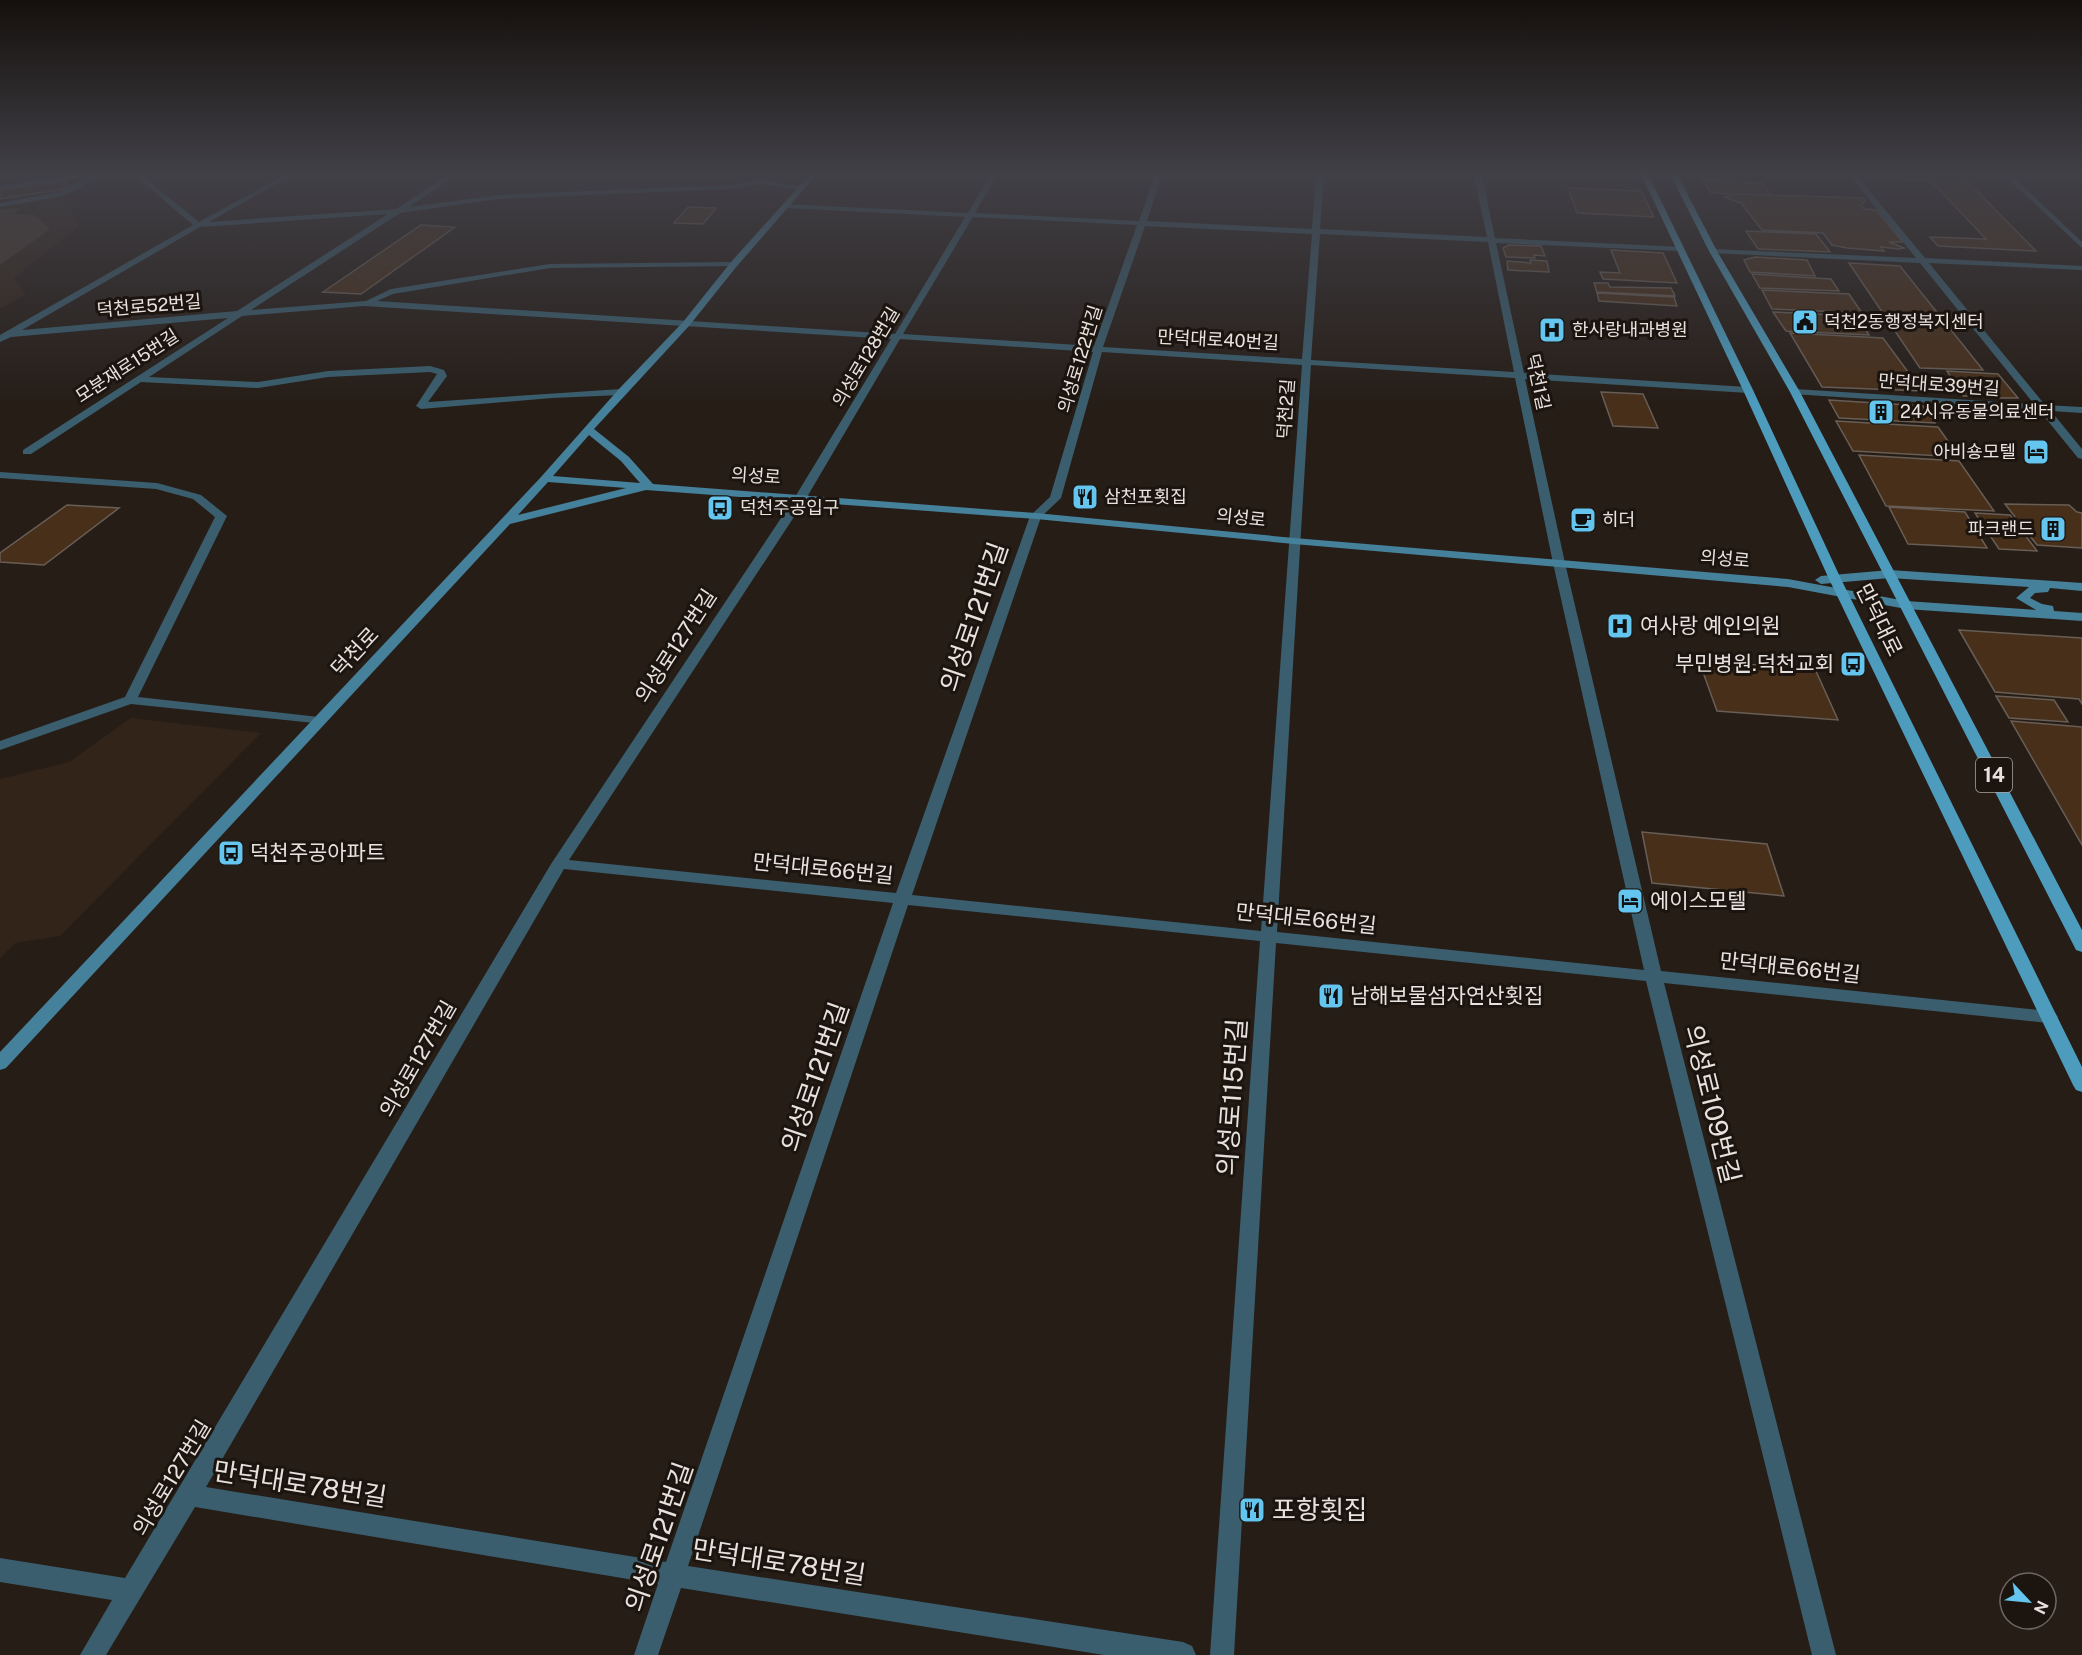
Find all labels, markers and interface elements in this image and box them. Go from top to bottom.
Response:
street label: 덕천로52번길 [96,290,202,321]
street label: 의성로122번길 [1053,302,1106,415]
street label: 의성로128번길 [828,303,904,410]
public building icon: 덕천2동행정복지센터 [1790,307,1820,337]
place label: 덕천2동행정복지센터 [1824,311,1984,332]
hospital icon: 한사랑내과병원 [1537,315,1567,345]
place label: 한사랑내과병원 [1572,319,1688,340]
street label: 모분재로15번길 [71,325,182,407]
street label: 만덕대로40번길 [1157,326,1279,353]
street label: 덕천1길 [1522,352,1555,412]
street label: 만덕대로39번길 [1878,370,2001,399]
street label: 덕천2길 [1273,378,1298,440]
building icon: 24시유동물의료센터 [1866,397,1896,427]
place label: 24시유동물의료센터 [1900,401,2055,422]
hotel icon: 아비숑모텔 [2021,437,2051,467]
place label: 아비숑모텔 [1933,441,2016,462]
street label: 의성로 [731,463,782,488]
restaurant icon: 삼천포횟집 [1070,482,1100,512]
place label: 삼천포횟집 [1104,486,1187,507]
bus stop icon: 덕천주공입구 [705,493,735,523]
place label: 덕천주공입구 [740,497,839,518]
street label: 의성로 [1215,504,1267,531]
cafe icon: 히더 [1568,505,1598,535]
place label: 히더 [1602,509,1635,530]
building icon: 파크랜드 [2038,514,2068,544]
place label: 파크랜드 [1968,518,2034,539]
street label: 의성로121번길 [933,538,1014,696]
street label: 의성로 [1699,546,1751,571]
street label: 만덕대로 [1851,580,1908,660]
street label: 의성로127번길 [630,584,722,707]
hospital icon: 여사랑 예인의원 [1605,611,1635,641]
place label: 여사랑 예인의원 [1640,613,1780,638]
street label: 덕천로 [326,622,384,681]
bus stop icon: 부민병원.덕천교회 [1838,649,1868,679]
place label: 부민병원.덕천교회 [1675,651,1834,676]
road number: 14 [1976,758,2012,792]
bus stop icon: 덕천주공아파트 [216,838,246,868]
place label: 덕천주공아파트 [250,840,385,865]
street label: 만덕대로66번길 [751,849,895,888]
hotel icon: 에이스모텔 [1615,886,1645,916]
place label: 에이스모텔 [1650,888,1747,913]
street label: 만덕대로66번길 [1234,899,1378,938]
street label: 만덕대로66번길 [1718,948,1862,987]
restaurant icon: 남해보물섬자연산횟집 [1316,981,1346,1011]
place label: 남해보물섬자연산횟집 [1350,983,1543,1008]
street label: 의성로127번길 [374,996,461,1121]
street label: 의성로121번길 [774,998,855,1156]
street label: 의성로115번길 [1211,1017,1252,1177]
street label: 의성로109번길 [1678,1021,1747,1186]
street label: 의성로127번길 [127,1415,216,1540]
street label: 만덕대로78번길 [211,1454,389,1513]
street label: 의성로121번길 [618,1458,699,1616]
place label: 포항횟집 [1272,1494,1368,1525]
restaurant icon: 포항횟집 [1237,1495,1267,1525]
street label: 만덕대로78번길 [690,1532,868,1591]
north arrow [1998,1571,2058,1631]
text: N [2030,1598,2052,1617]

